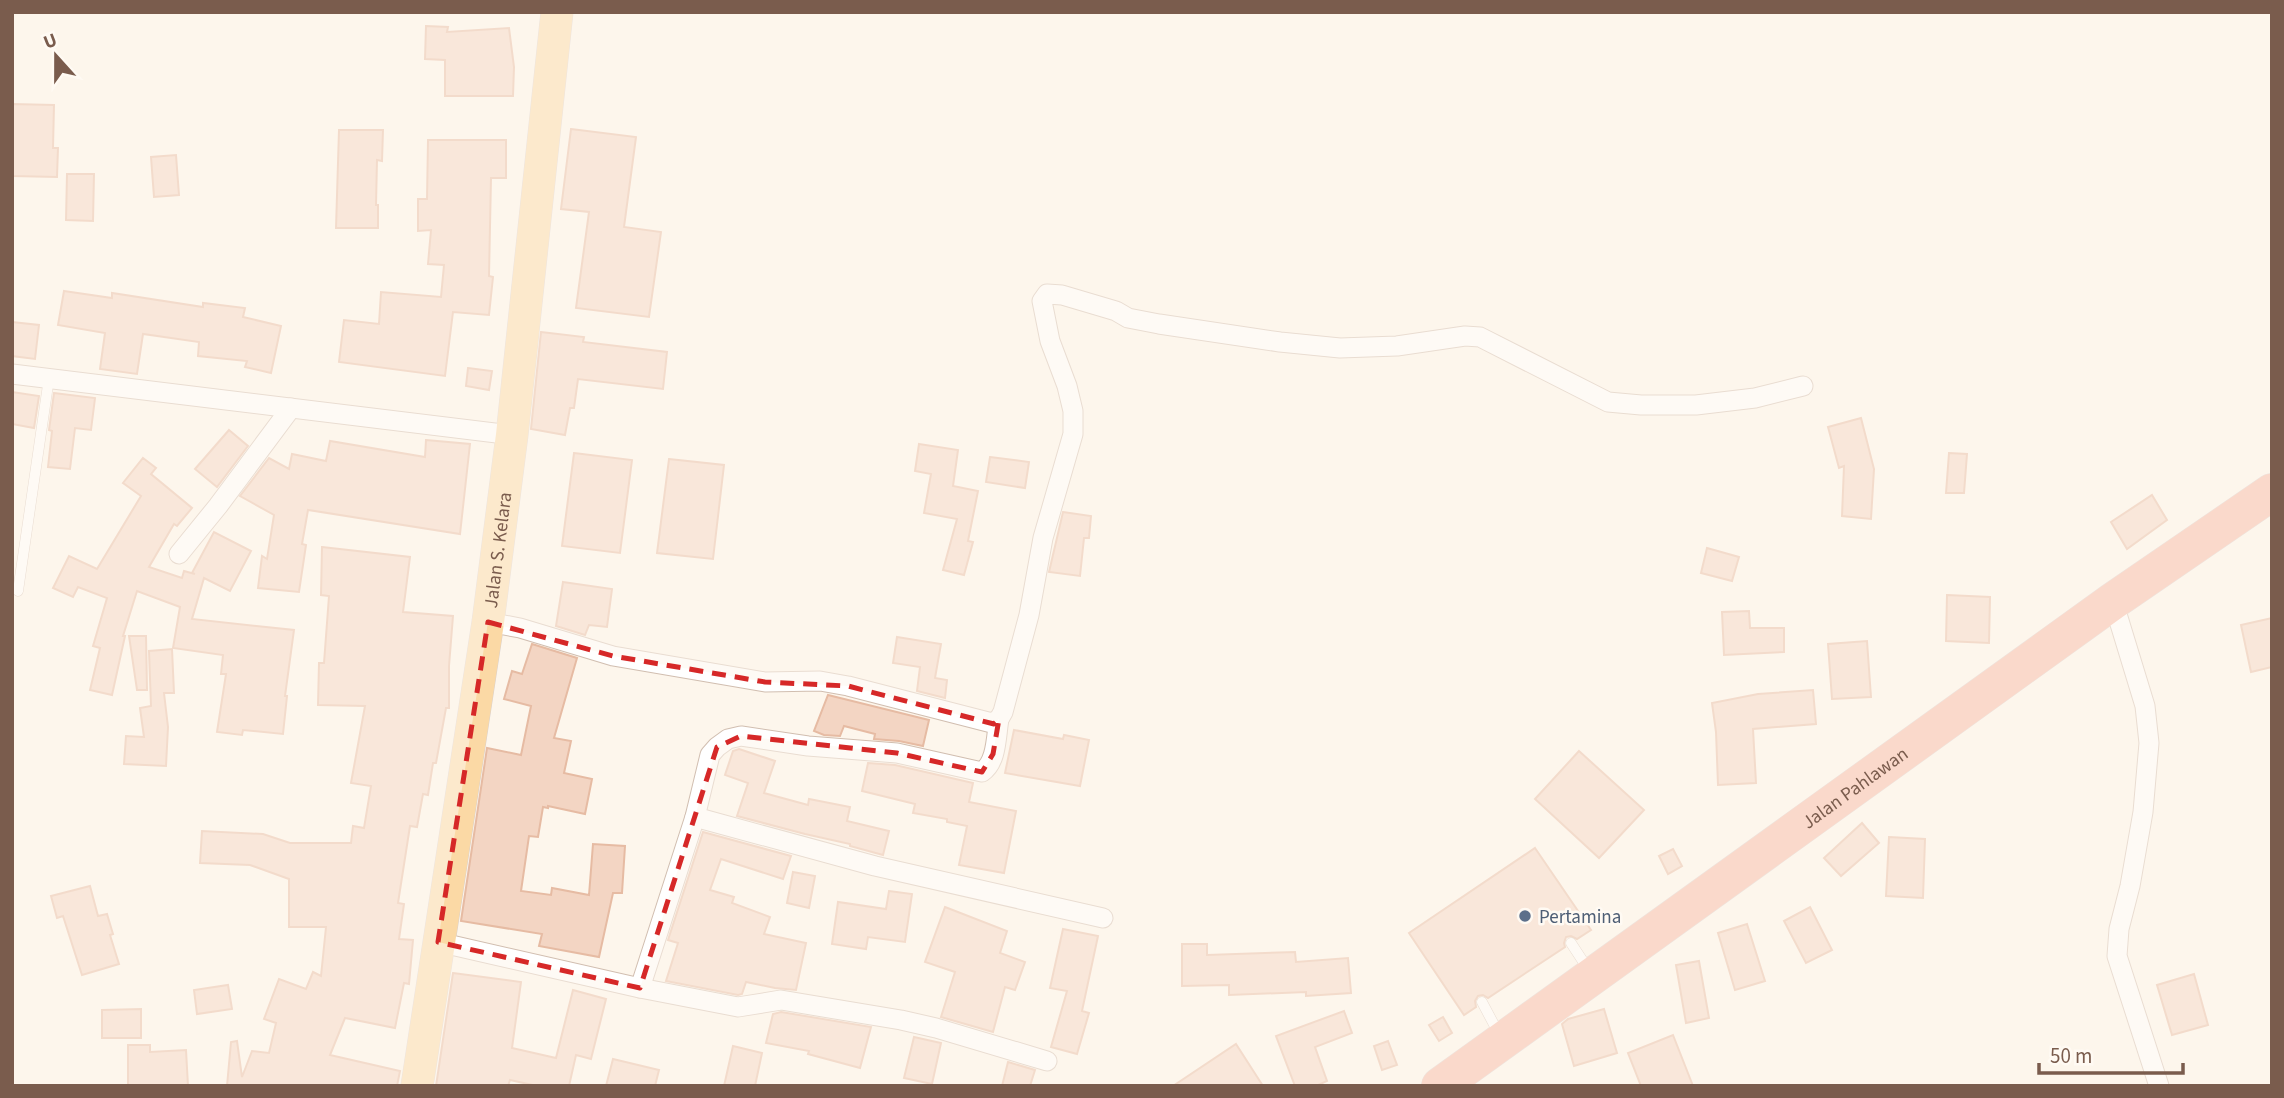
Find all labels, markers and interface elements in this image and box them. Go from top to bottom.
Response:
north arrow [21,21,91,91]
text: U [40,27,61,56]
street label: Jalan S. Kelara [478,491,520,610]
street label: Jalan Pahlawan [1797,741,1914,836]
place label: Pertamina [1539,904,1621,931]
marker: Pertamina [1517,908,1533,924]
scale bar [2039,1032,2182,1076]
text: 50 m [2050,1041,2092,1071]

